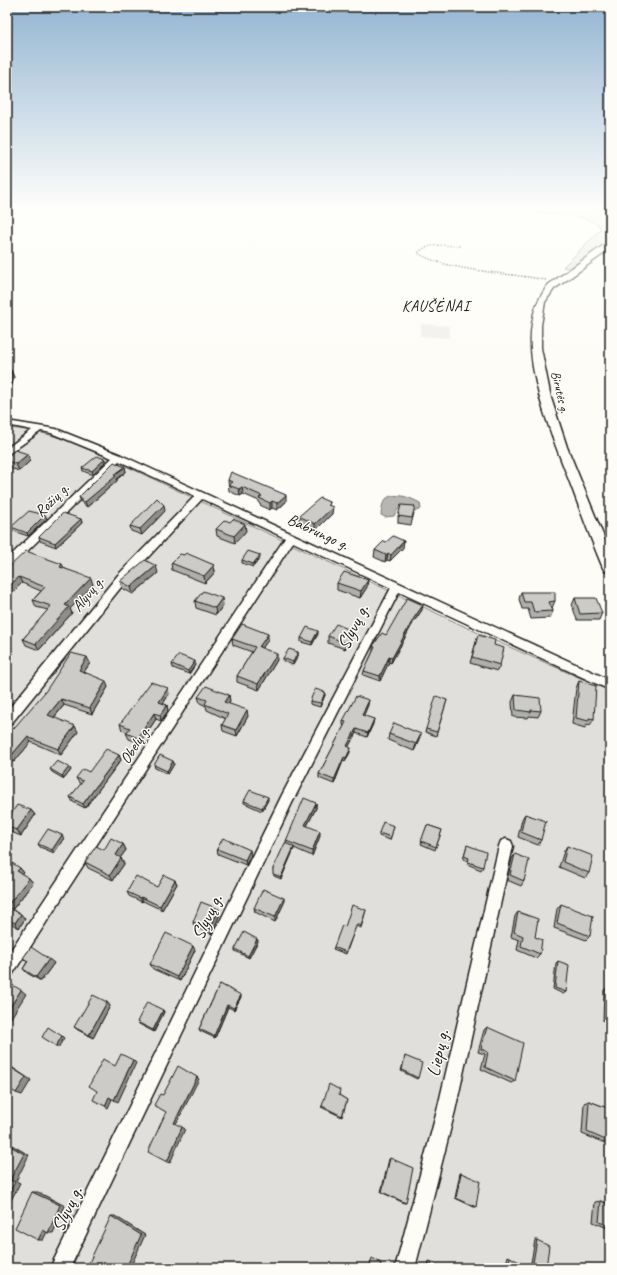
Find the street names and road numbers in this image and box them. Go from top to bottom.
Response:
street label: Birutės g. [547,370,573,415]
street label: Rožių g. [30,478,74,521]
street label: Babrungo g. [284,509,353,555]
street label: Alyvų g. [68,571,109,616]
street label: Slyvų g. [331,600,375,654]
street label: Obelų g. [115,721,155,768]
street label: Slyvų g. [186,890,228,944]
street label: Liepų g. [421,1027,455,1079]
street label: Slyvų g. [46,1182,88,1236]

